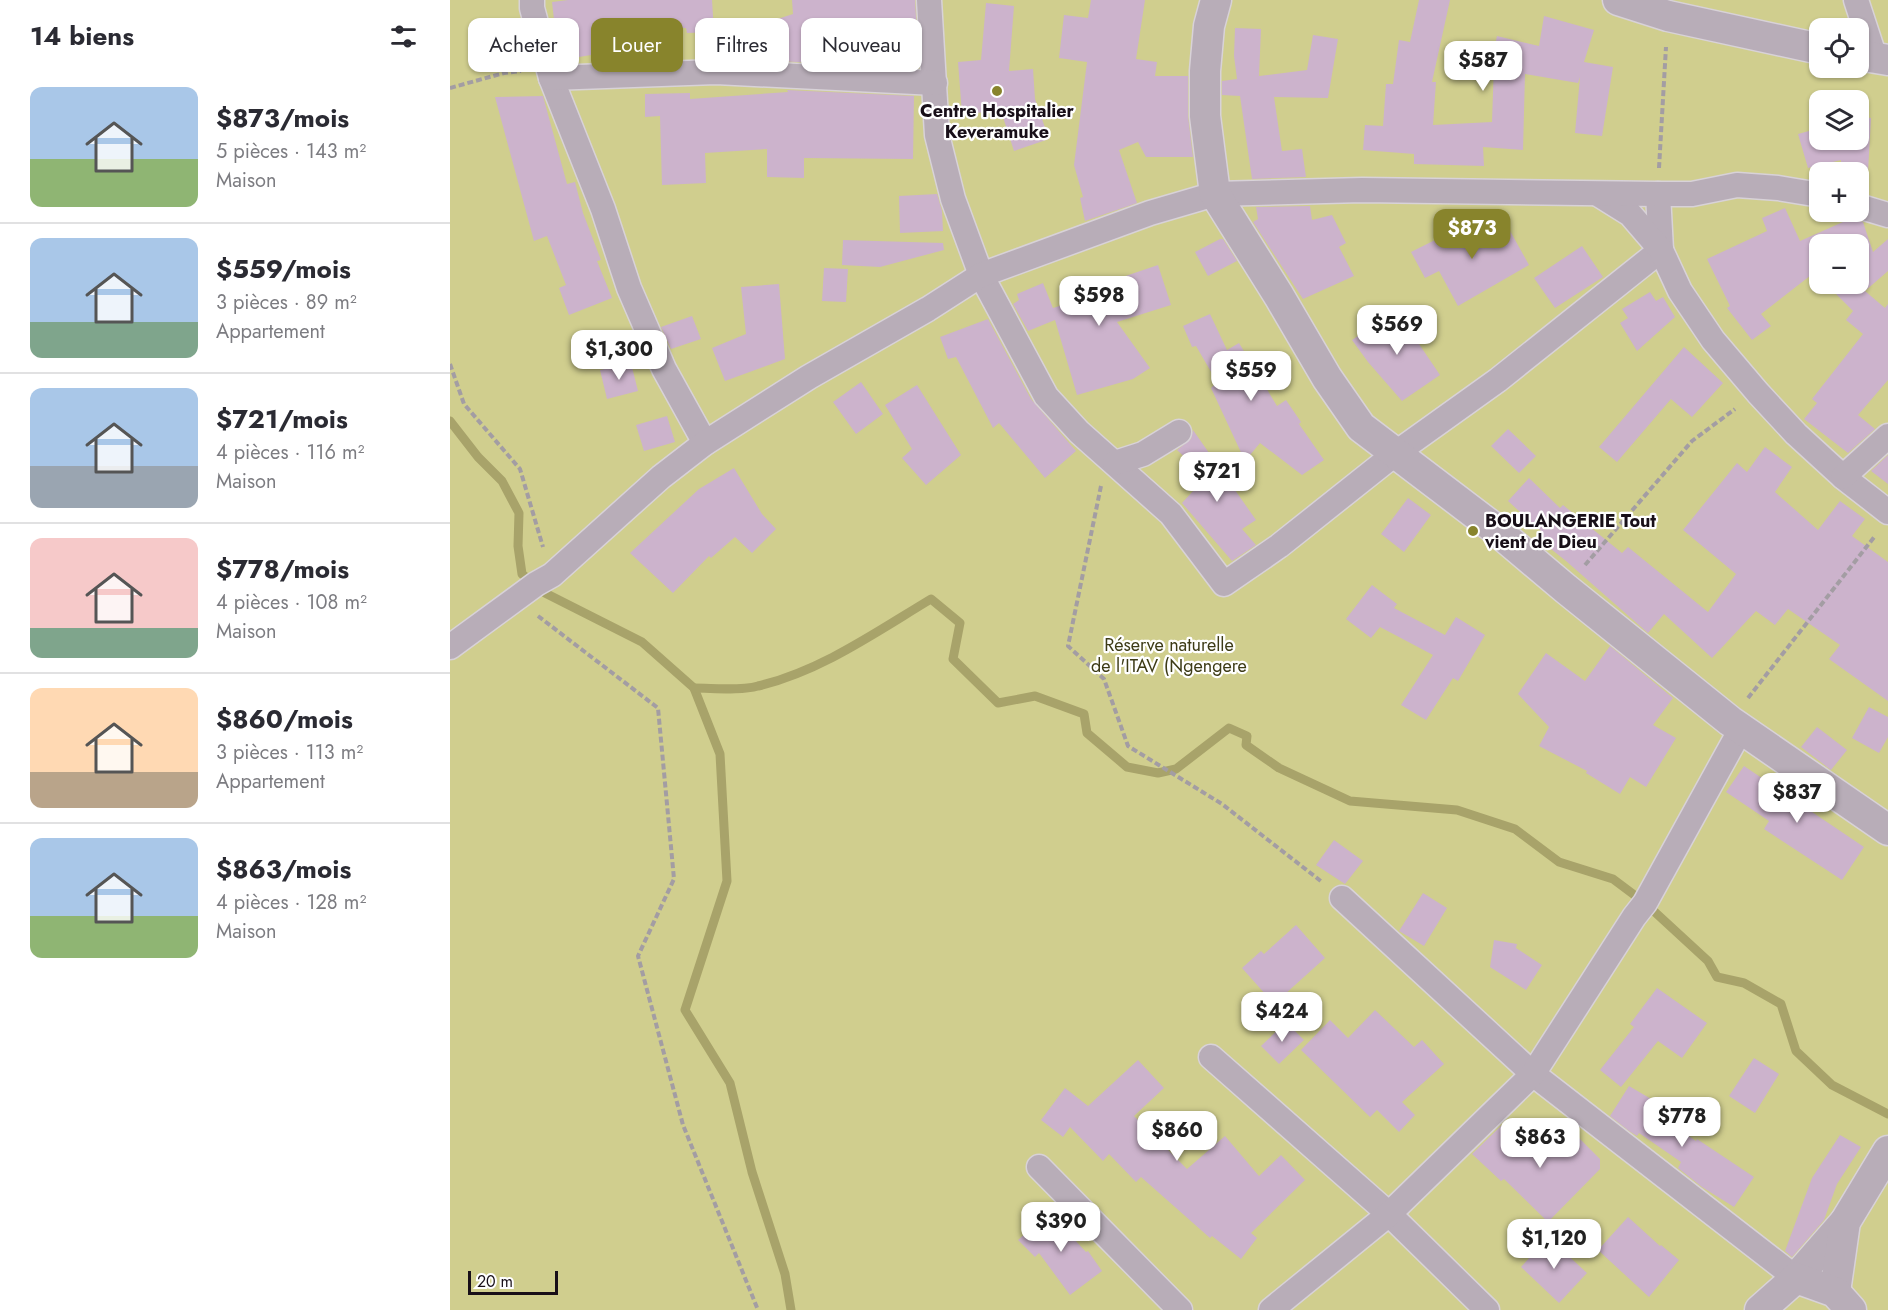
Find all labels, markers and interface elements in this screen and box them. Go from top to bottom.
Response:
text: 14 biens [30,17,134,55]
chip: Acheter [468,18,579,72]
chip: Louer [591,18,683,72]
chip: Filtres [695,18,789,72]
chip: Nouveau [801,18,922,72]
map controls [1809,18,1869,294]
button: locate [1809,18,1869,78]
icon: filters [387,20,420,53]
pin: $587 [1447,41,1519,92]
text: $587 [1458,46,1508,75]
marker: Centre Hospitalier Keveramuke [990,84,1004,98]
button: layers [1809,90,1869,150]
place label: Centre Hospitalier Keveramuke [920,98,1075,145]
text: $873/mois [216,99,349,137]
icon: home [78,111,150,183]
text: 5 pièces · 143 m² [216,137,366,166]
button: + [1809,162,1869,222]
text: Maison [216,166,277,195]
pin: $873 [1436,209,1508,260]
text: $873 [1447,214,1497,243]
button: − [1809,234,1869,294]
text: $559/mois [216,250,351,288]
icon: home [78,262,150,334]
pin: $598 [1063,276,1135,327]
text: $598 [1073,281,1125,310]
text: 3 pièces · 89 m² [216,288,357,317]
pin: $569 [1361,305,1433,356]
text: $569 [1371,310,1423,339]
text: Appartement [216,317,325,346]
pin: $1,300 [570,330,668,381]
text: $1,300 [585,335,653,364]
pin: $559 [1215,351,1287,402]
text: $559 [1225,356,1277,385]
text: $721/mois [216,400,348,438]
icon: home [78,412,150,484]
text: 4 pièces · 116 m² [216,438,365,467]
pin: $721 [1181,452,1253,503]
text: $721 [1193,457,1241,486]
text: Maison [216,467,277,496]
place label: BOULANGERIE Tout vient de Dieu [1484,508,1656,555]
marker: BOULANGERIE Tout vient de Dieu [1466,524,1480,538]
text: $778/mois [216,550,349,588]
icon: home [78,562,150,634]
text: 4 pièces · 108 m² [216,588,367,617]
text: Maison [216,617,277,646]
park label: Réserve naturelle de l'ITAV (Ngengere [1091,632,1247,679]
text: $860/mois [216,700,353,738]
icon: home [78,712,150,784]
text: 3 pièces · 113 m² [216,738,363,767]
text: Appartement [216,767,325,796]
pin: $837 [1761,773,1833,824]
text: $837 [1772,778,1822,807]
text: $863/mois [216,850,351,888]
icon: home [78,862,150,934]
text: 4 pièces · 128 m² [216,888,366,917]
text: Maison [216,917,277,946]
pin: $424 [1246,992,1318,1043]
text: $424 [1255,997,1309,1026]
pin: $778 [1646,1097,1718,1148]
text: $778 [1657,1102,1707,1131]
pin: $860 [1141,1111,1213,1162]
text: $860 [1151,1116,1203,1145]
pin: $863 [1504,1118,1576,1169]
text: $863 [1515,1123,1565,1152]
pin: $390 [1025,1202,1097,1253]
text: $390 [1035,1207,1087,1236]
pin: $1,120 [1505,1219,1603,1270]
text: $1,120 [1521,1224,1587,1253]
scale bar [468,1268,558,1296]
text: 20 m [477,1270,513,1293]

